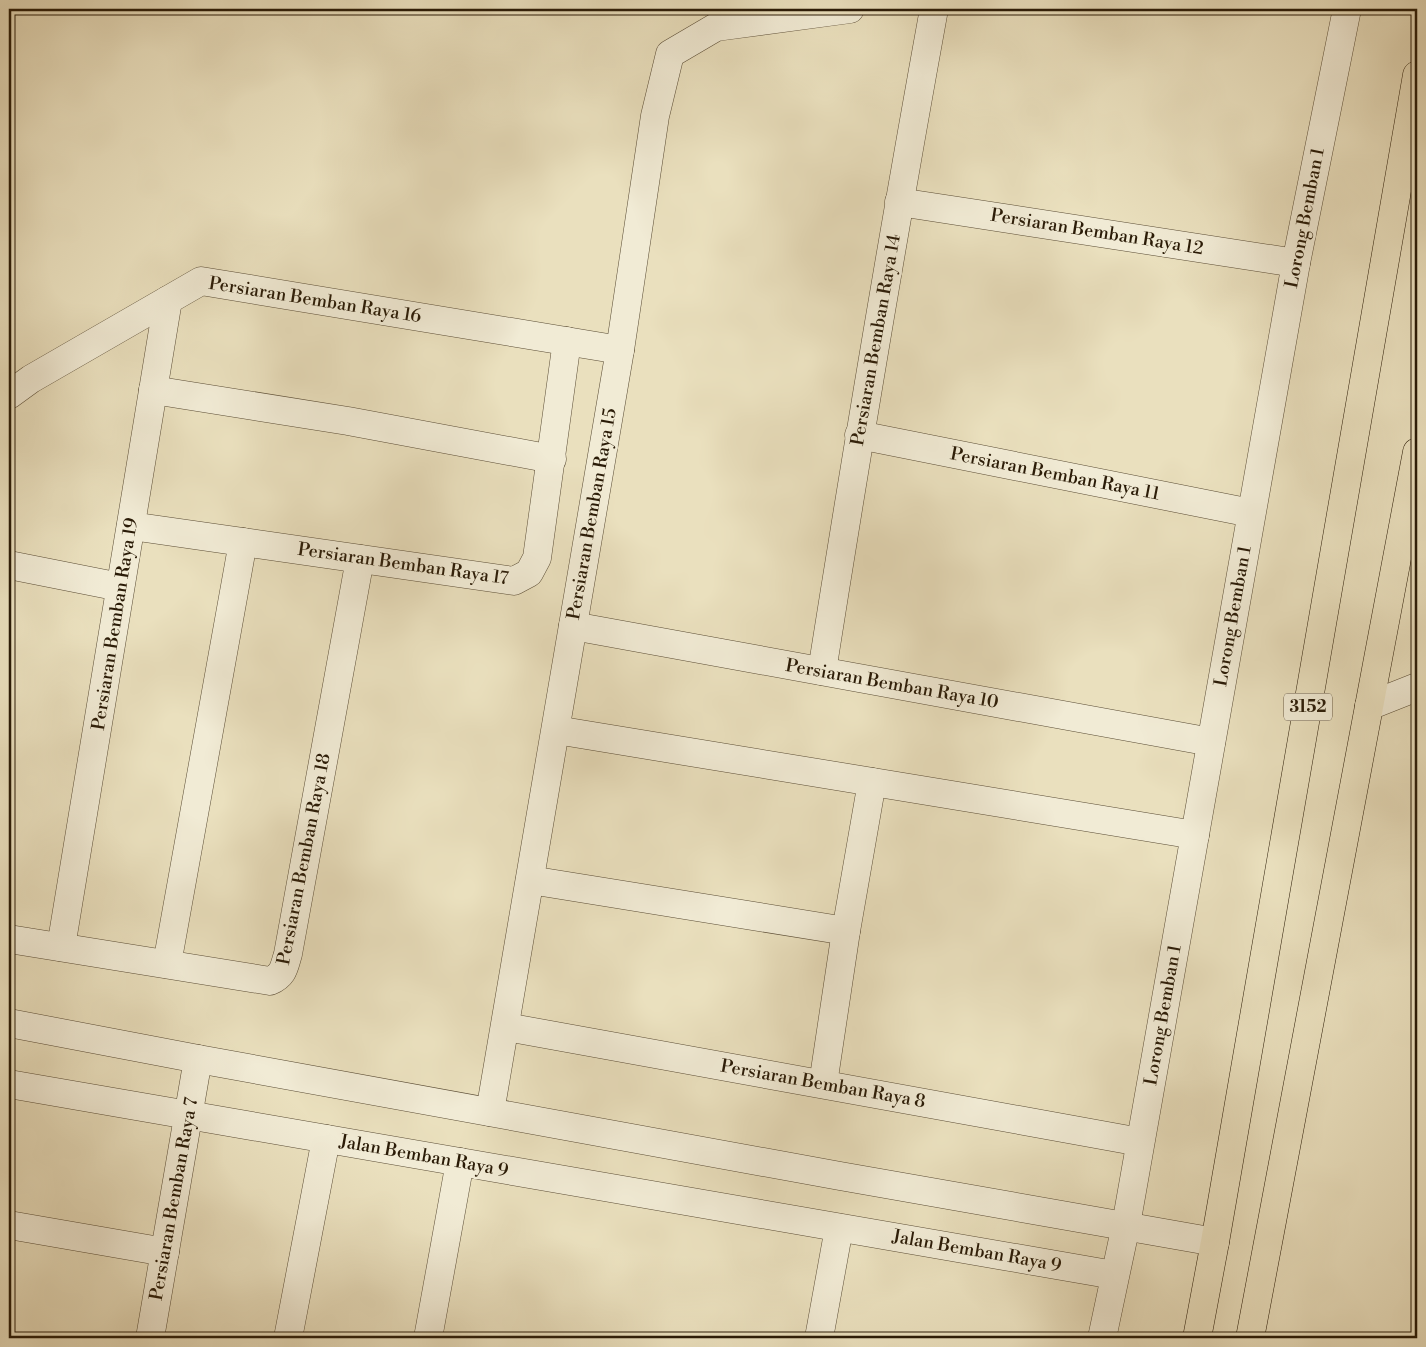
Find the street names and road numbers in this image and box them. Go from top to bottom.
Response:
street label: Lorong Bemban 1 [1280,146,1330,290]
street label: Persiaran Bemban Raya 12 [989,204,1205,260]
street label: Persiaran Bemban Raya 14 [846,232,906,448]
street label: Persiaran Bemban Raya 16 [207,272,423,328]
street label: Persiaran Bemban Raya 15 [562,406,622,622]
street label: Persiaran Bemban Raya 11 [948,442,1162,506]
street label: Persiaran Bemban Raya 19 [87,516,143,732]
street label: Persiaran Bemban Raya 17 [296,538,510,590]
street label: Lorong Bemban 1 [1209,544,1257,688]
street label: Persiaran Bemban Raya 10 [784,654,1000,714]
road number: 3152 [1284,694,1332,720]
street label: Persiaran Bemban Raya 18 [272,751,336,967]
street label: Lorong Bemban 1 [1139,943,1187,1087]
street label: Persiaran Bemban Raya 8 [719,1055,927,1113]
street label: Persiaran Bemban Raya 7 [145,1096,203,1302]
street label: Jalan Bemban Raya 9 [337,1130,510,1182]
street label: Jalan Bemban Raya 9 [890,1225,1063,1277]

